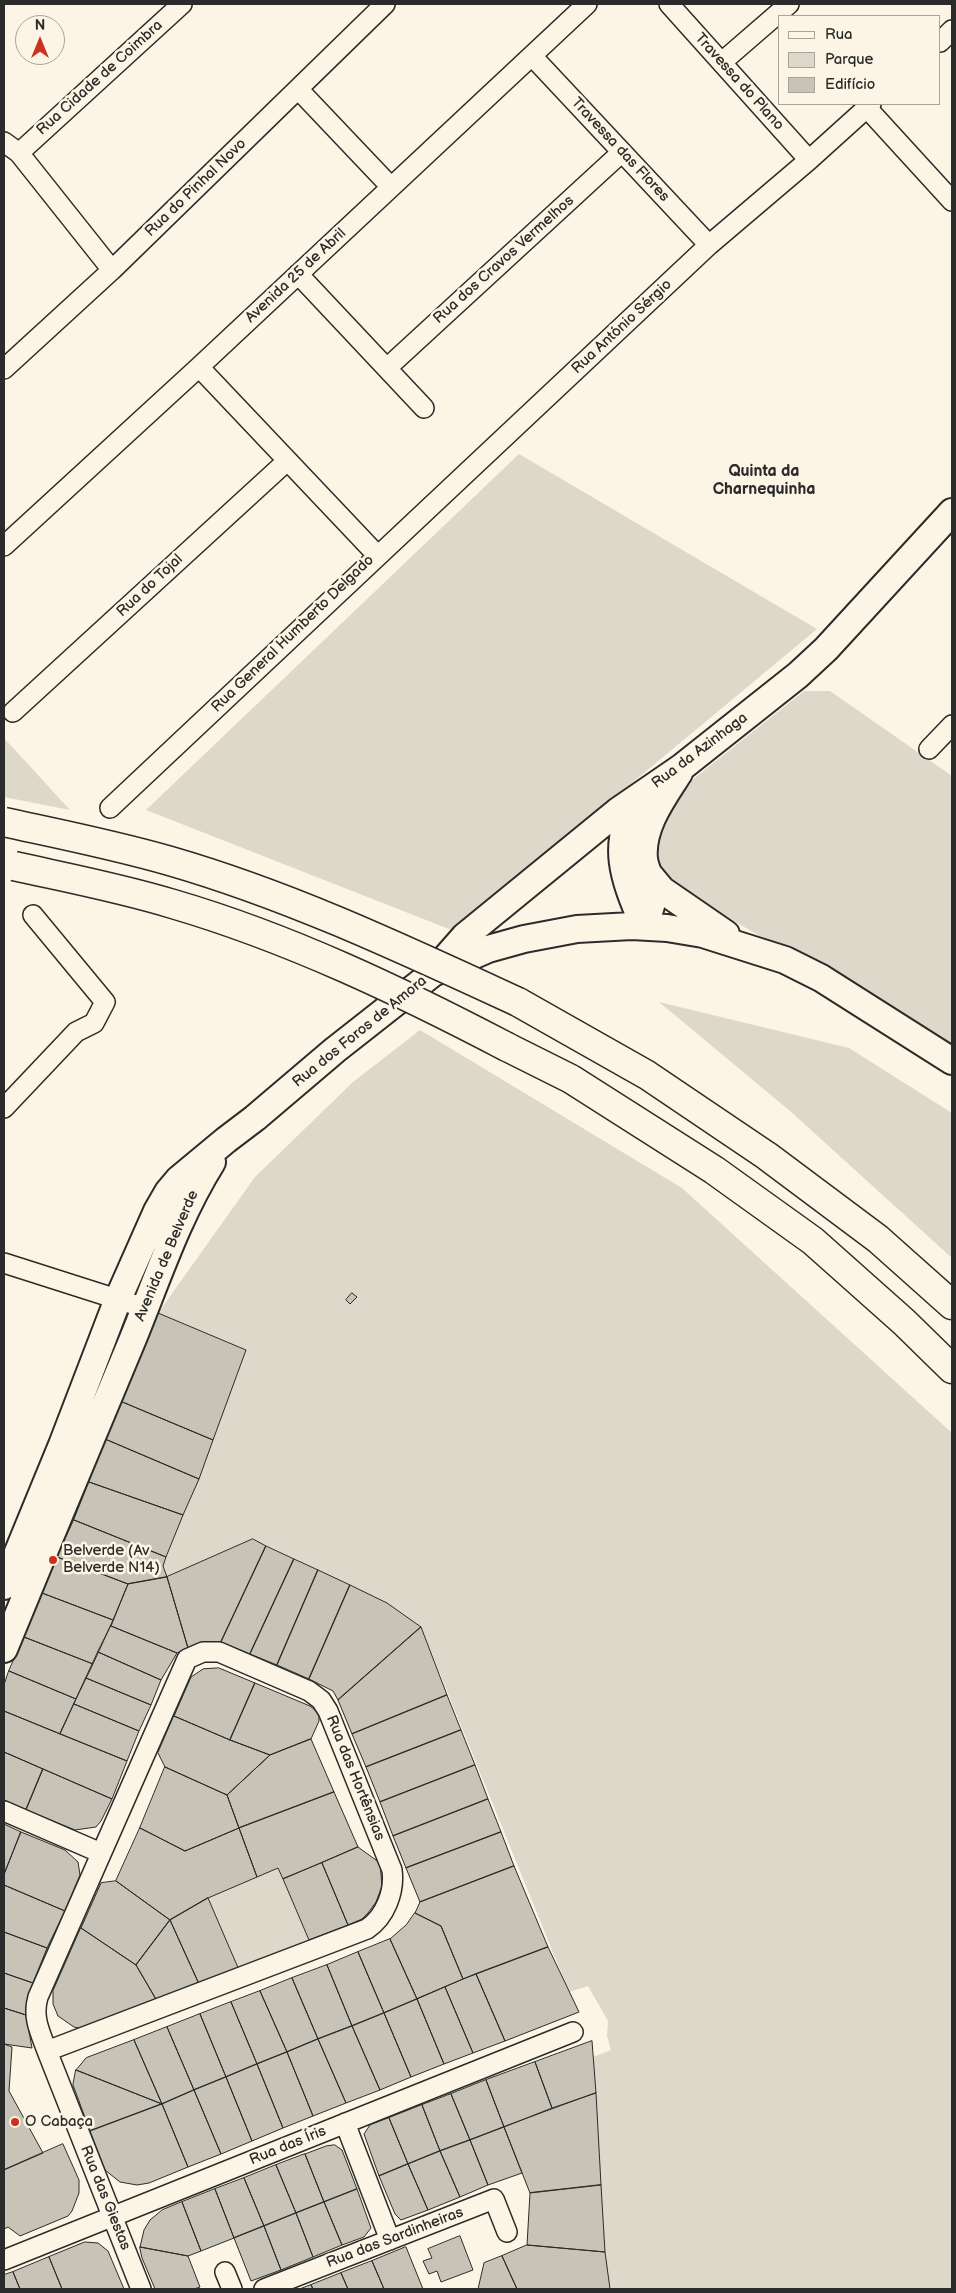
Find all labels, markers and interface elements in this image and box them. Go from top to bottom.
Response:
north arrow [15,15,65,65]
legend [778,15,941,105]
street label: Rua Cidade de Coimbra [33,17,167,139]
text: N [35,17,45,34]
text: Rua [825,25,853,44]
street label: Travessa do Plano [691,30,787,134]
text: Parque [825,50,873,69]
text: Edifício [825,75,875,94]
street label: Travessa das Flores [567,94,673,206]
street label: Rua do Pinhal Novo [142,135,250,241]
street label: Rua dos Cravos Vermelhos [430,192,578,328]
street label: Avenida 25 de Abril [242,225,350,327]
street label: Rua António Sérgio [568,276,676,378]
district label: Quinta da Charnequinha [713,462,815,500]
street label: Rua do Tojal [113,551,187,621]
street label: Rua General Humberto Delgado [208,552,378,716]
street label: Rua da Azinhaga [649,709,751,793]
street label: Rua dos Foros de Amora [289,972,431,1092]
street label: Avenida de Belverde [131,1188,203,1324]
place label: Belverde (Av Belverde N14) [63,1542,160,1577]
marker: Belverde (Av Belverde N14) [47,1554,59,1566]
street label: Rua das Hortênsias [322,1713,388,1843]
place label: O Cabaça [25,2113,93,2131]
marker: O Cabaça [9,2116,21,2128]
street label: Rua das Íris [247,2122,329,2170]
street label: Rua das Giestas [76,2143,134,2253]
street label: Rua das Sardinheiras [324,2204,466,2272]

